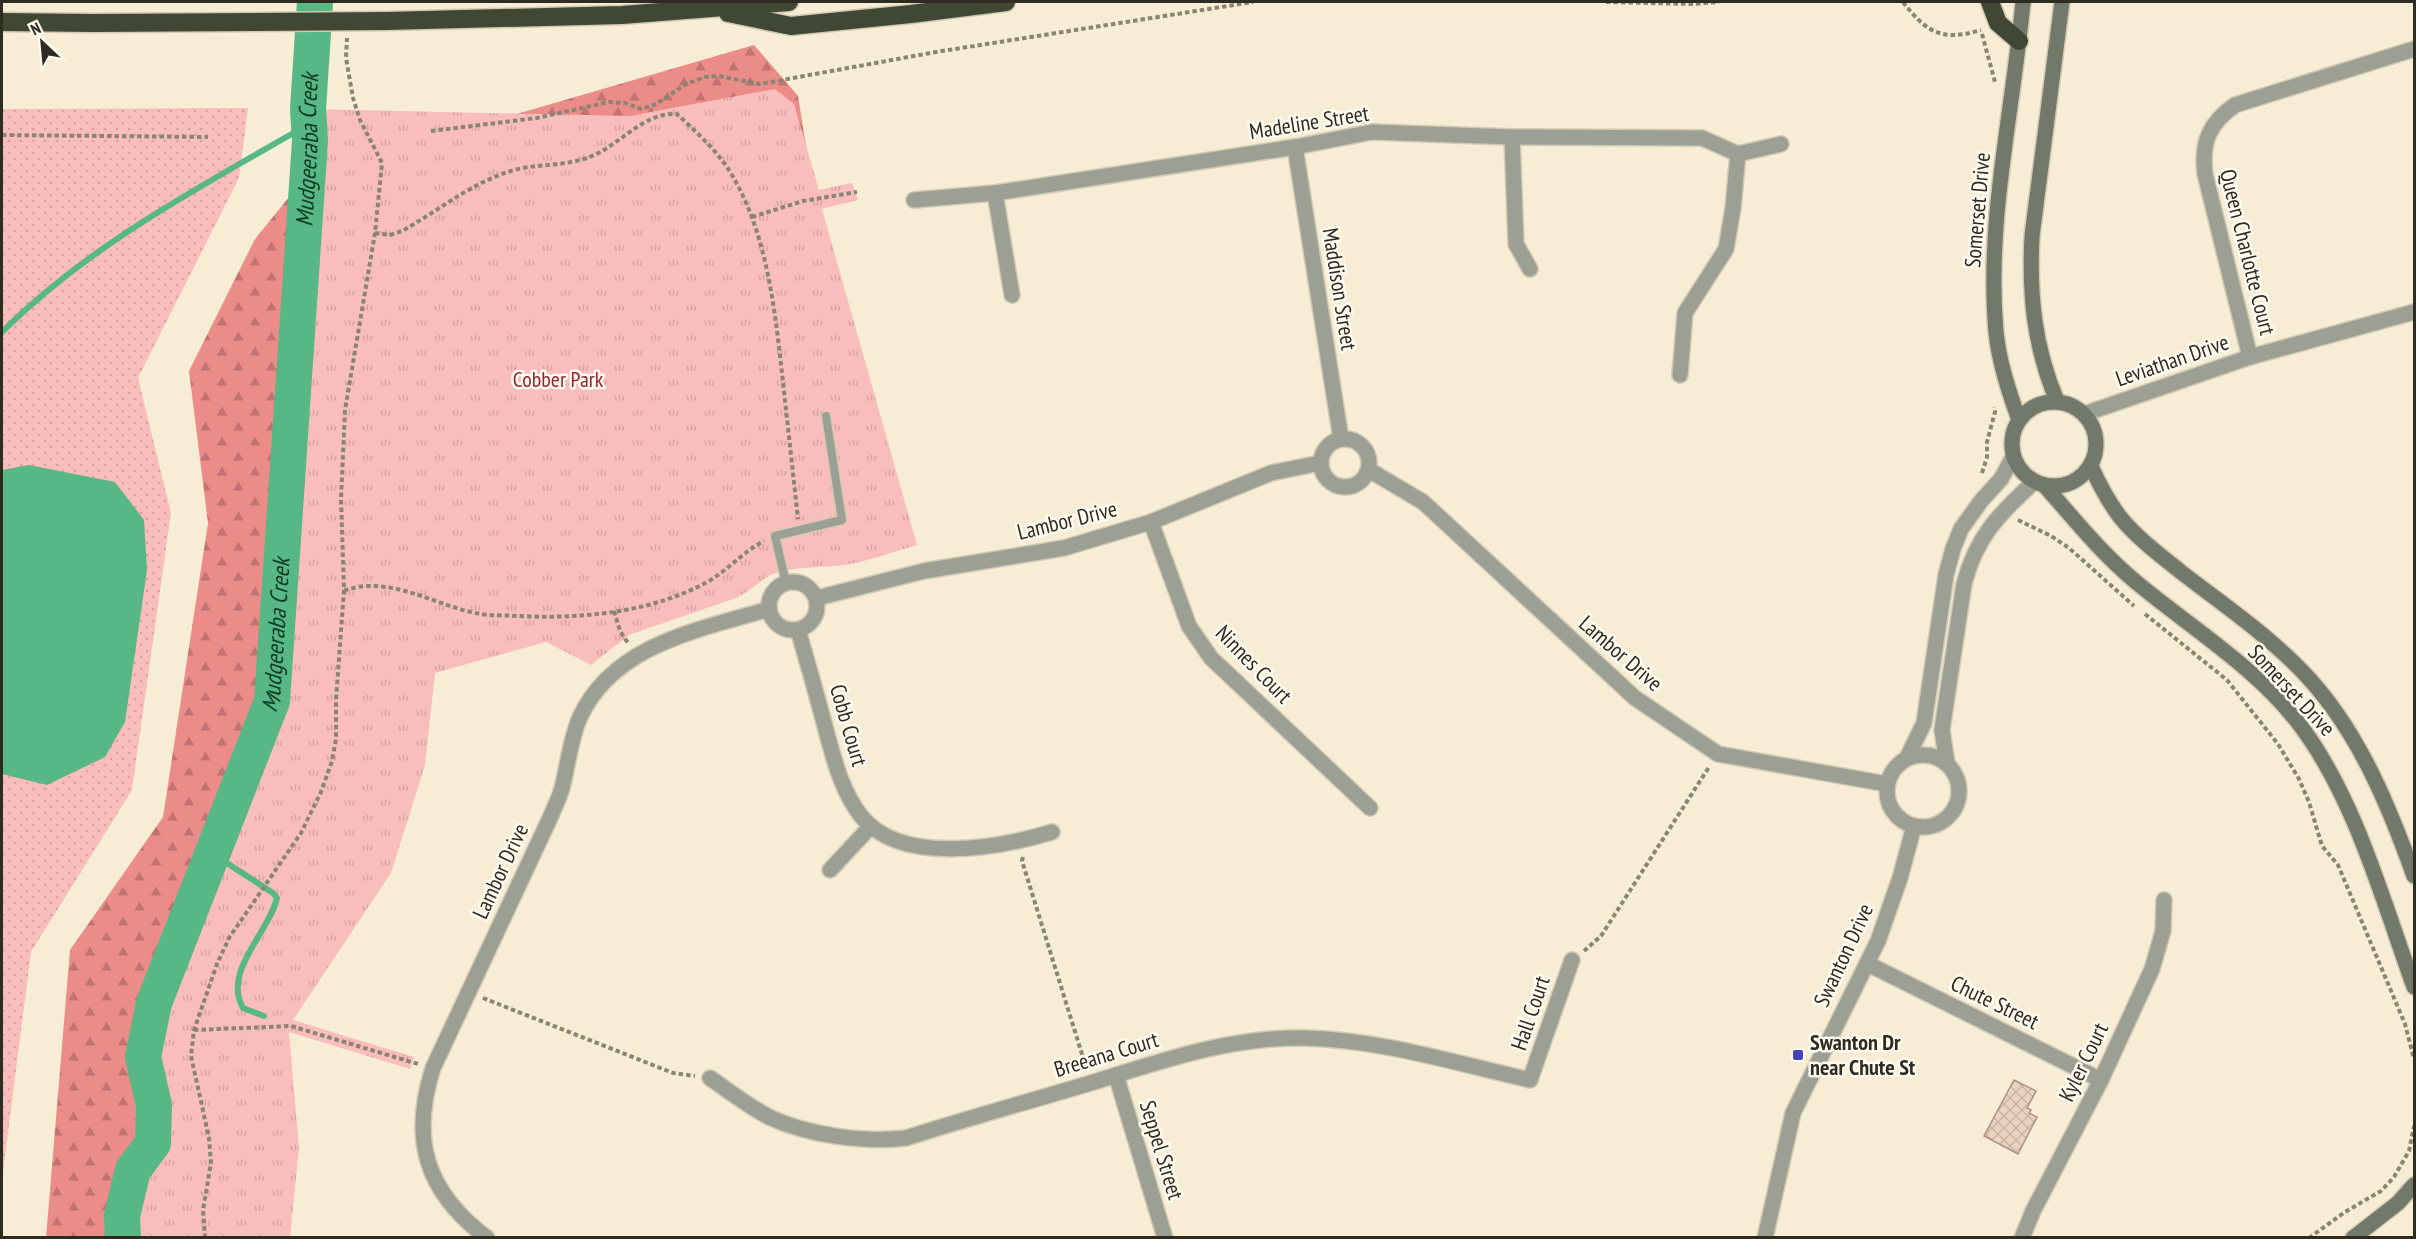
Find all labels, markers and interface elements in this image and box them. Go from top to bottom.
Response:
north arrow [12,12,72,72]
text: N [27,18,44,39]
water label: Mudgeeraba Creek [288,69,325,227]
street label: Madeline Street [1247,99,1371,145]
street label: Somerset Drive [1958,151,1996,269]
street label: Queen Charlotte Court [2214,166,2282,338]
street label: Maddison Street [1317,226,1363,352]
street label: Leviathan Drive [2112,328,2232,392]
park label: Cobber Park [513,365,604,393]
street label: Lambor Drive [1014,494,1120,546]
water label: Mudgeeraba Creek [253,554,297,716]
street label: Lambor Drive [1573,609,1669,697]
street label: Ninnes Court [1210,619,1298,709]
street label: Somerset Drive [2242,638,2342,742]
street label: Cobb Court [824,681,874,769]
street label: Lambor Drive [466,819,534,923]
street label: Swanton Drive [1807,899,1879,1011]
street label: Chute Street [1946,969,2044,1035]
street label: Hall Court [1504,972,1556,1054]
street label: Kyler Court [2052,1018,2114,1106]
street label: Breeana Court [1051,1025,1161,1083]
place label: Swanton Dr near Chute St [1810,1028,1916,1081]
marker: Swanton Dr near Chute St [1791,1048,1805,1062]
street label: Seppel Street [1134,1097,1190,1203]

